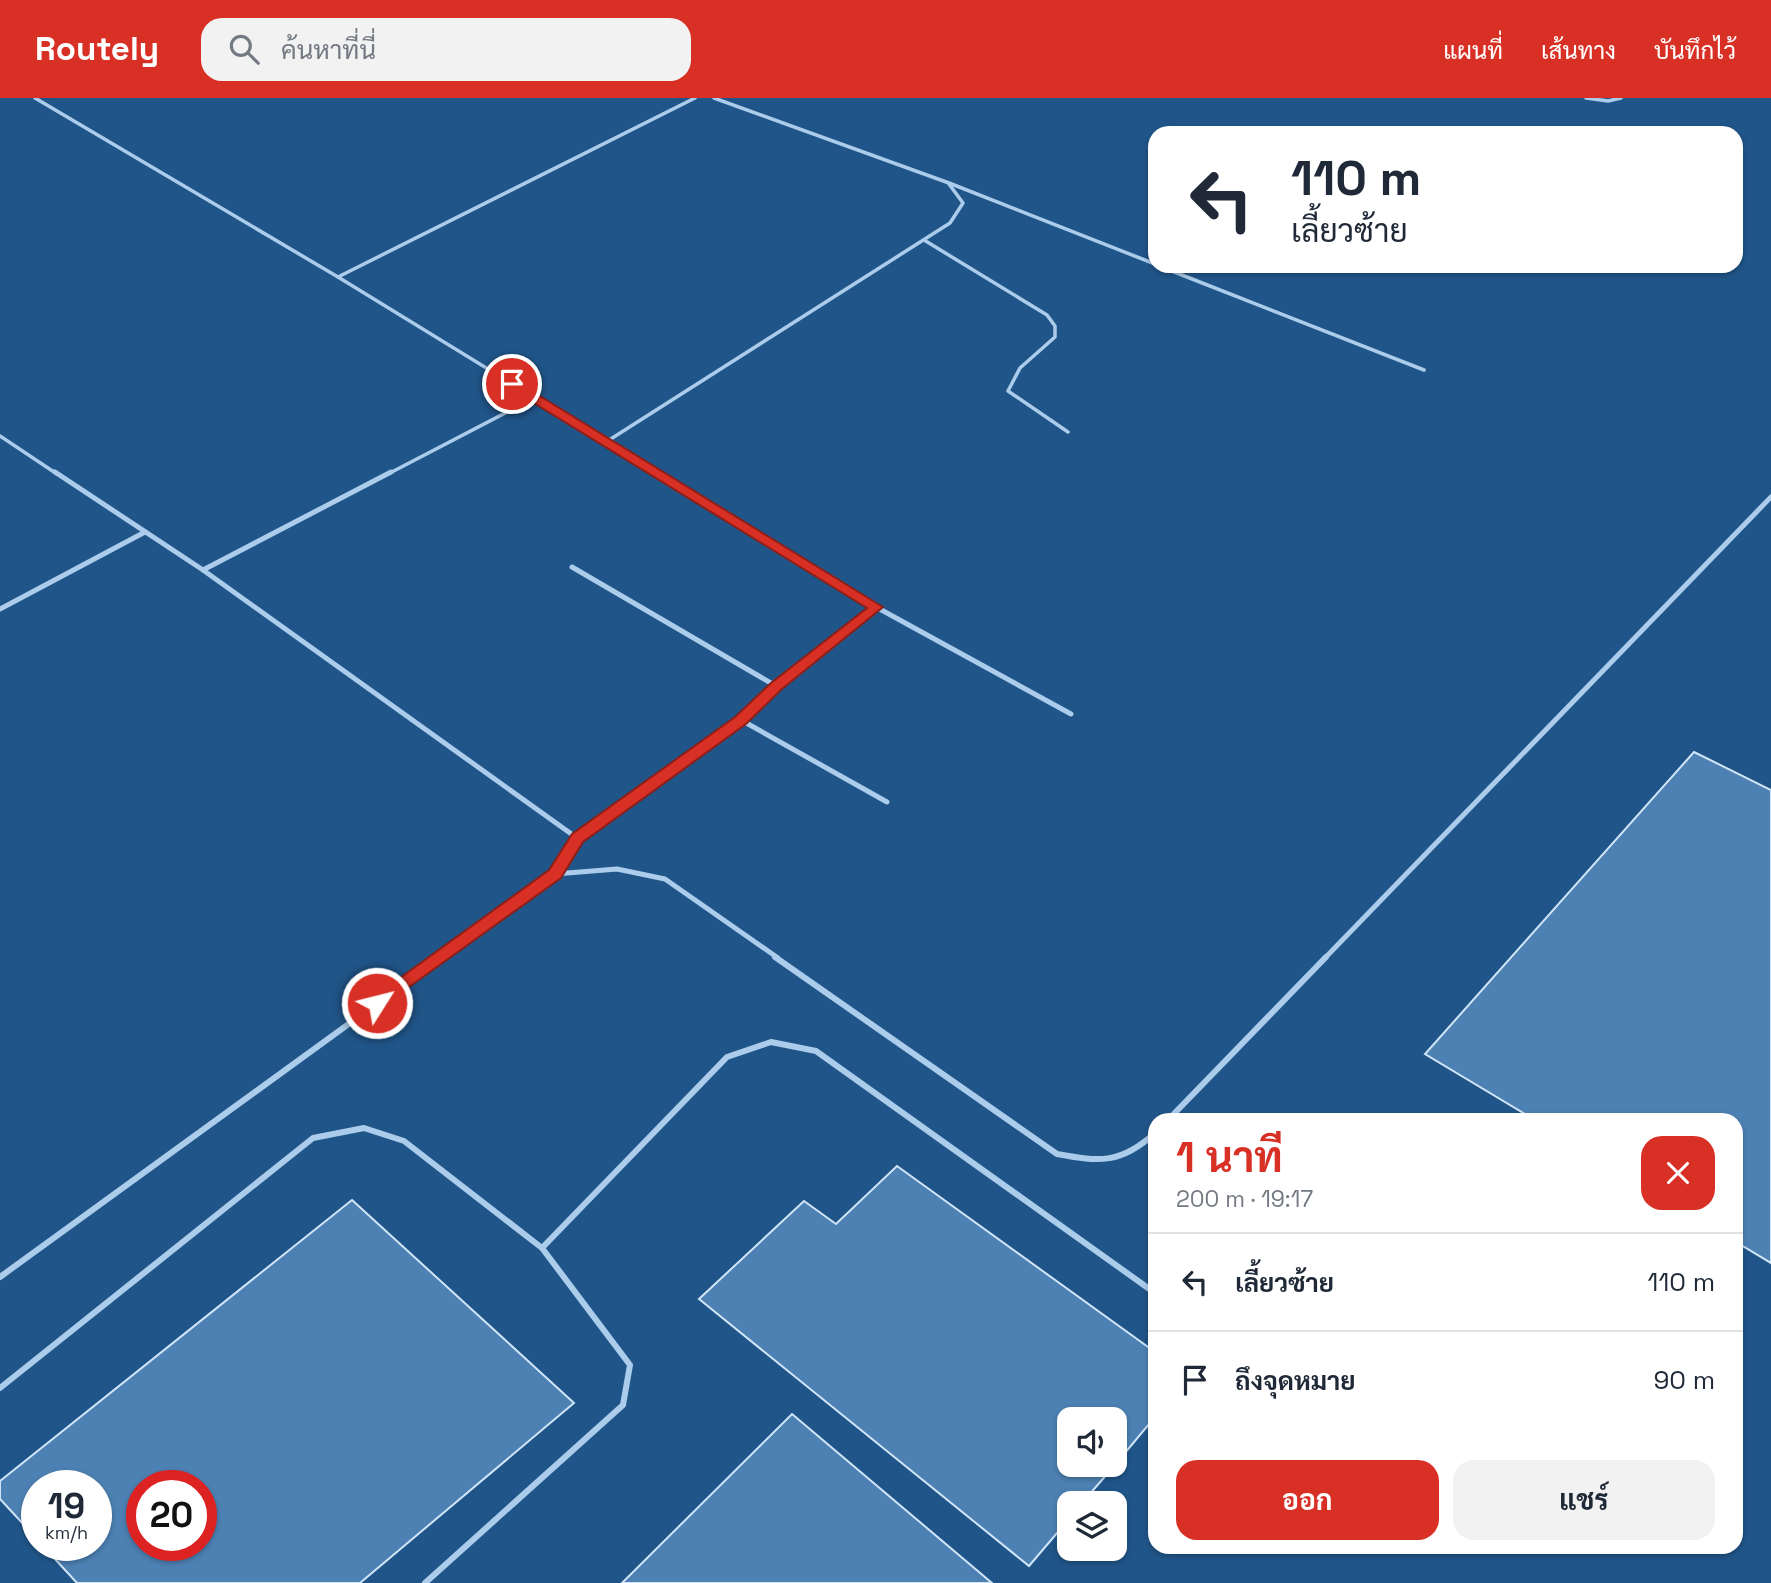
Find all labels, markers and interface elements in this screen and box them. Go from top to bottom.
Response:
search box [201,18,691,81]
text: Routely [35,28,159,70]
icon: search [225,30,263,68]
text: ค้นหาที่นี่ [281,33,376,67]
text: แผนที่ [1443,35,1503,66]
text: เส้นทาง [1541,35,1616,66]
text: บันทึกไว้ [1654,35,1736,66]
text: 110 m [1291,147,1421,209]
icon: left [1176,154,1267,245]
text: เลี้ยวซ้าย [1291,211,1408,251]
pin [482,354,542,414]
icon: arrive [493,365,531,403]
position arrow [340,966,414,1040]
text: 1 นาที [1176,1131,1283,1184]
button: close [1641,1136,1715,1210]
text: 200 m · 19:17 [1176,1184,1313,1214]
icon: left [1176,1263,1214,1301]
text: 110 m [1648,1265,1715,1299]
text: เลี้ยวซ้าย [1235,1266,1334,1300]
icon: arrive [1176,1361,1214,1399]
text: 90 m [1653,1363,1715,1397]
text: ถึงจุดหมาย [1235,1364,1356,1398]
map controls [1057,1407,1127,1561]
button: sound [1057,1407,1127,1477]
button: ออก [1176,1460,1439,1540]
button: แชร์ [1453,1460,1715,1540]
speed limit sign: 20 [126,1470,217,1561]
text: 19 [48,1484,85,1528]
button: layers [1057,1491,1127,1561]
text: km/h [45,1521,88,1544]

